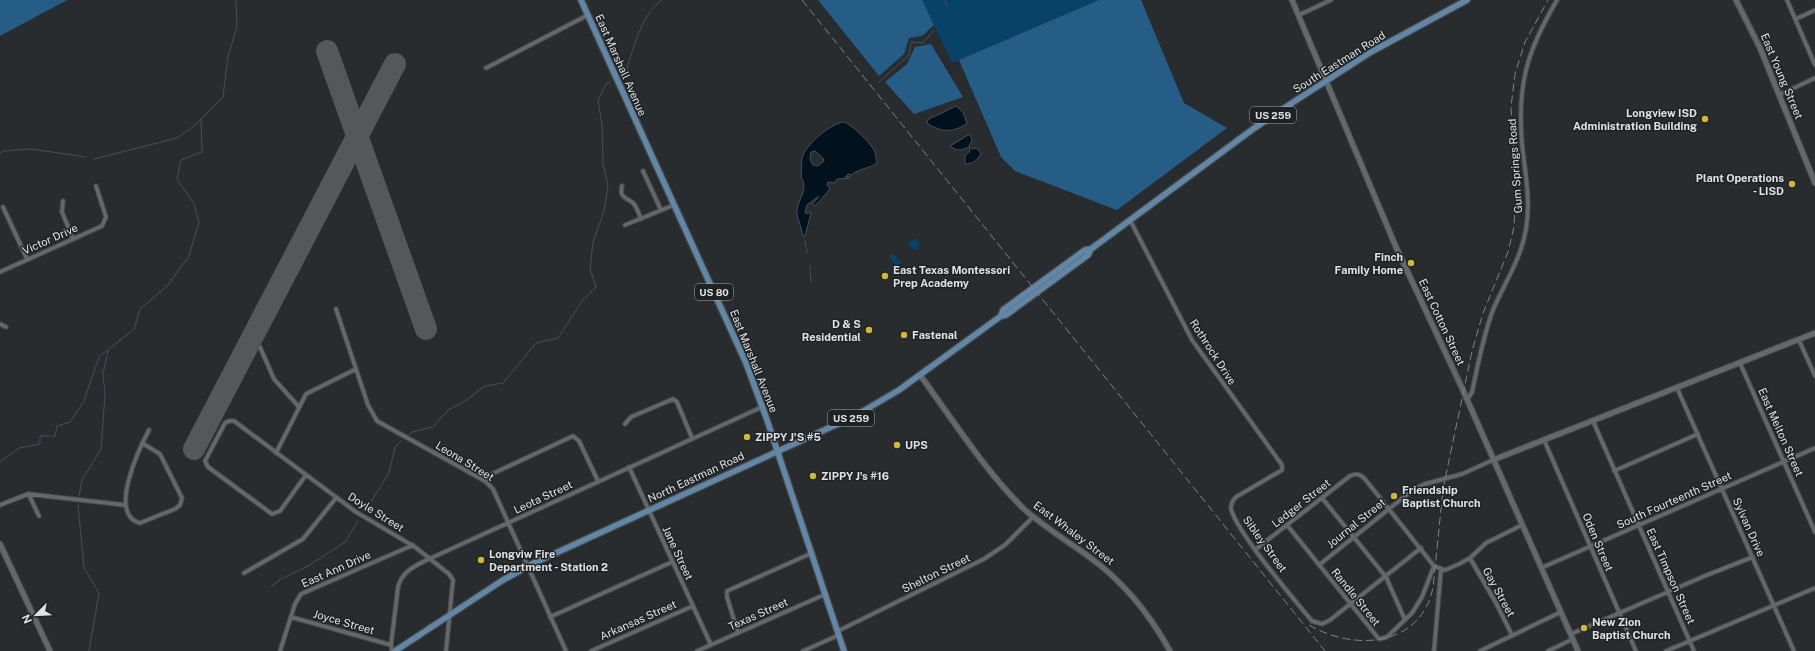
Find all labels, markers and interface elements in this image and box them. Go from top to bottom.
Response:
street label: East Marshall Avenue [593,12,649,118]
street label: South Eastman Road [1291,29,1387,95]
street label: East Young Street [1759,31,1805,121]
road number: US 259 [1250,107,1296,123]
place label: Longview ISD Administration Building [1573,107,1697,132]
marker: Longview ISD Administration Building [1700,114,1710,124]
street label: Gum Springs Road [1506,118,1524,214]
place label: Plant Operations - LISD [1696,172,1784,197]
marker: Plant Operations - LISD [1787,179,1797,189]
street label: Victor Drive [20,221,80,257]
place label: Finch Family Home [1335,251,1403,276]
marker: Finch Family Home [1406,258,1416,268]
place label: East Texas Montessori Prep Academy [893,264,1010,289]
marker: East Texas Montessori Prep Academy [880,271,890,281]
street label: East Cotton Street [1417,277,1467,367]
road number: US 80 [695,284,733,300]
street label: East Marshall Avenue [728,308,780,414]
street label: Rothrock Drive [1187,317,1239,387]
place label: D & S Residential [802,318,861,343]
marker: D & S Residential [864,325,874,335]
place label: Fastenal [912,329,958,341]
marker: Fastenal [899,330,909,340]
street label: East Melton Street [1756,386,1806,478]
road number: US 259 [828,410,874,426]
place label: ZIPPY J'S #5 [755,431,821,443]
marker: ZIPPY J'S #5 [742,432,752,442]
street label: Leona Street [434,439,496,483]
place label: UPS [905,439,928,451]
marker: UPS [892,440,902,450]
street label: North Eastman Road [646,449,746,505]
street label: South Fourteenth Street [1615,469,1733,531]
place label: ZIPPY J's #16 [821,470,889,482]
marker: ZIPPY J's #16 [808,471,818,481]
street label: Ledger Street [1269,476,1333,530]
street label: Leota Street [512,478,574,516]
place label: Friendship Baptist Church [1402,484,1481,509]
street label: Doyle Street [346,490,406,534]
marker: Friendship Baptist Church [1389,491,1399,501]
street label: Journal Street [1324,496,1388,550]
street label: Sylvan Drive [1731,496,1767,558]
street label: East Whaley Street [1031,499,1117,567]
street label: Oden Street [1580,511,1616,573]
street label: Sibley Street [1241,514,1289,574]
street label: Jane Street [660,524,696,582]
street label: East Timpson Street [1644,526,1698,626]
street label: East Ann Drive [299,548,373,590]
place label: Longviw Fire Department - Station 2 [489,548,608,573]
street label: Shelton Street [900,551,972,595]
marker: Longviw Fire Department - Station 2 [476,555,486,565]
street label: Gay Street [1481,565,1517,619]
street label: Randle Street [1329,566,1383,628]
north arrow [16,595,56,635]
street label: Texas Street [726,596,790,632]
street label: Arkansas Street [598,598,678,642]
street label: Joyce Street [312,608,376,636]
text: N [20,613,34,625]
place label: New Zion Baptist Church [1592,616,1671,641]
marker: New Zion Baptist Church [1579,623,1589,633]

